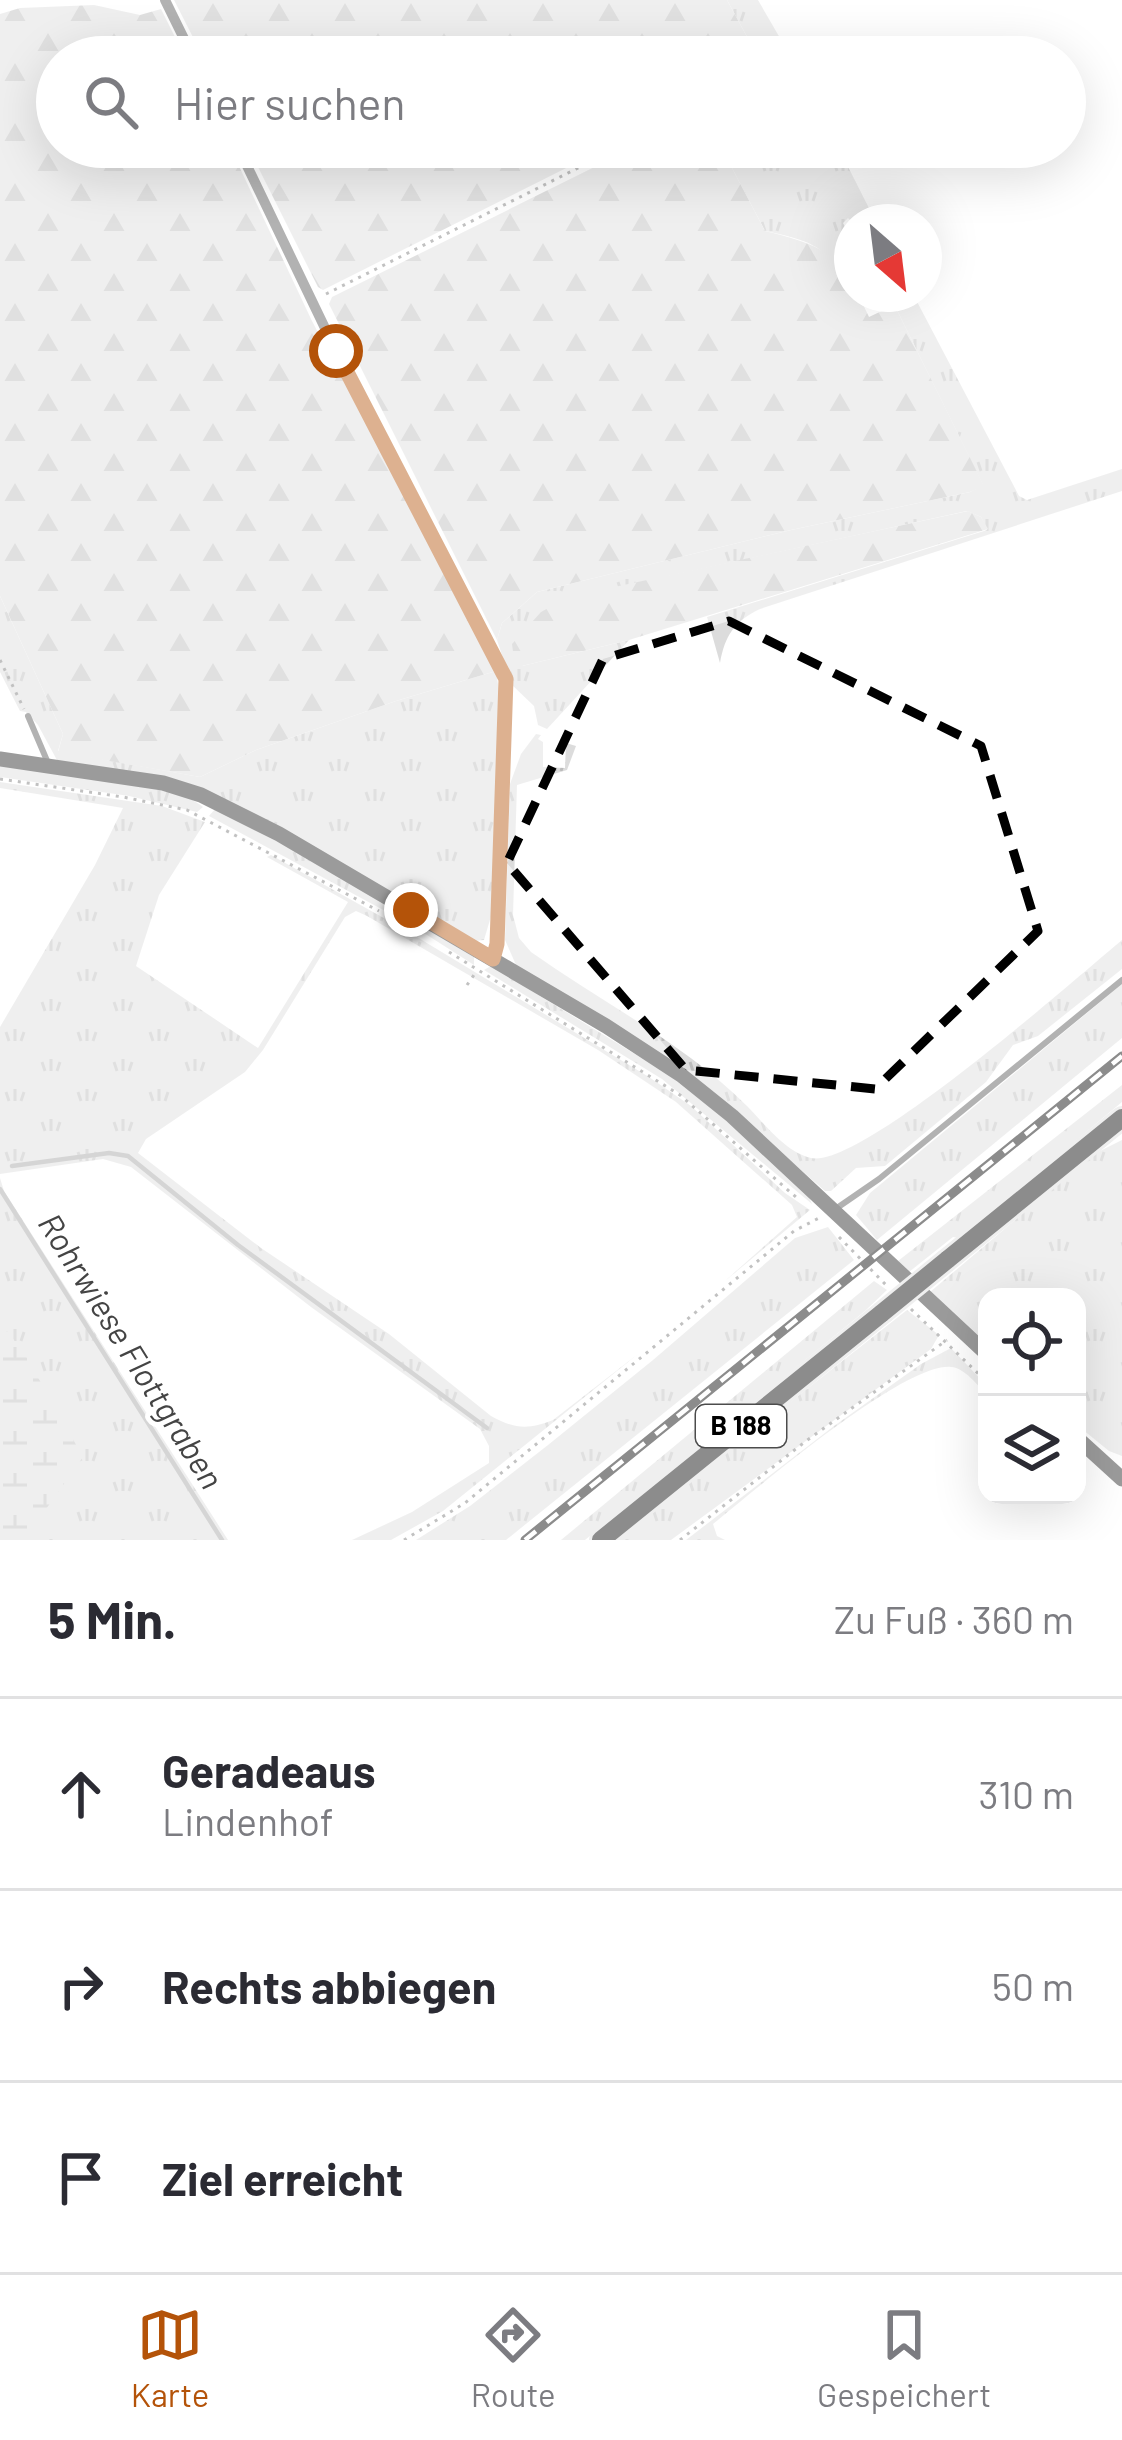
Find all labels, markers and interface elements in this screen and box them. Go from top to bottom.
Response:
search box [36,36,1086,168]
icon: search [78,69,144,135]
text: Hier suchen [174,75,406,129]
north arrow [834,204,942,312]
route start [309,324,363,378]
route end [384,883,438,937]
water label: Rohrwiese Flottgraben [31,1205,233,1495]
map controls [978,1288,1086,1504]
button: locate [978,1288,1086,1396]
button: layers [978,1396,1086,1504]
road number: B 188 [696,1405,786,1447]
text: 5 Min. [48,1588,176,1649]
text: Zu Fuß · 360 m [834,1595,1074,1642]
text: Geradeaus [162,1743,375,1797]
icon: ahead [48,1761,114,1827]
text: 310 m [978,1770,1074,1817]
text: Lindenhof [162,1797,334,1844]
icon: right [48,1953,114,2019]
text: Rechts abbiegen [162,1959,496,2013]
text: 50 m [992,1962,1074,2009]
icon: arrive [48,2145,114,2211]
text: Ziel erreicht [162,2151,403,2205]
tab: Karte [131,2302,209,2414]
tab: Route [471,2302,556,2414]
tab: Gespeichert [817,2302,991,2414]

